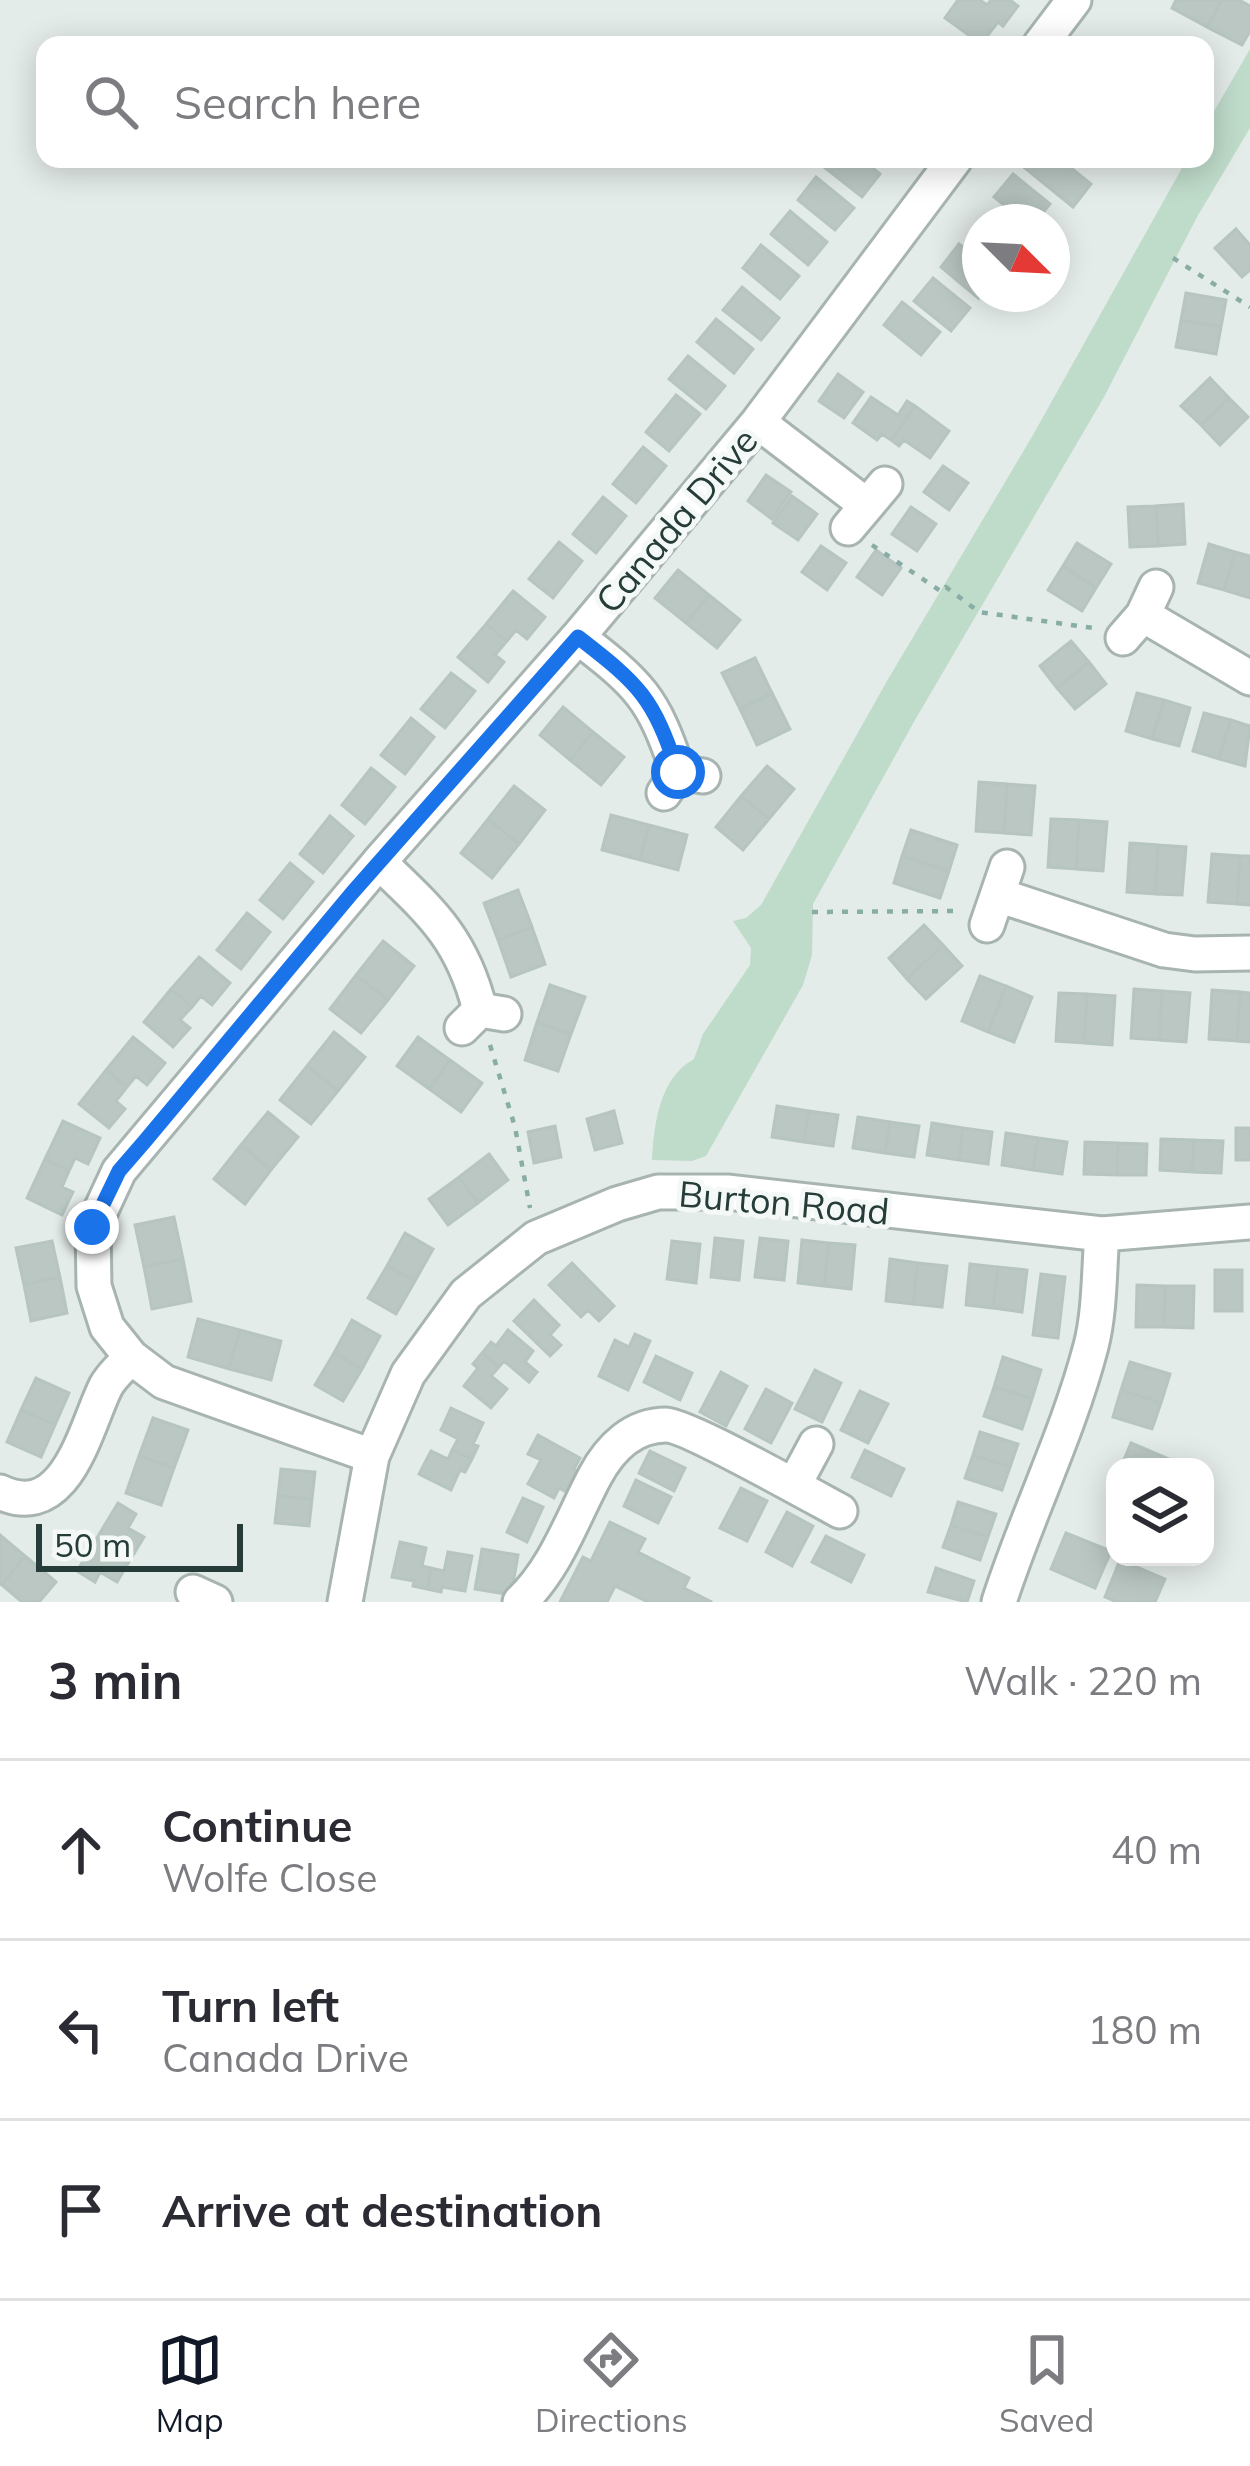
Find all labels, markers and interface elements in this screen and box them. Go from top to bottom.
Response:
search box [36,36,1214,168]
icon: search [78,69,144,135]
text: Search here [174,74,421,130]
north arrow [962,204,1070,312]
street label: Canada Drive [586,418,766,622]
route start [651,745,705,799]
street label: Burton Road [677,1170,891,1234]
route end [65,1200,119,1254]
map controls [1106,1458,1214,1566]
button: layers [1106,1458,1214,1566]
scale bar [36,1518,243,1571]
text: 50 m [54,1524,131,1565]
text: 3 min [48,1648,183,1712]
text: Walk · 220 m [964,1656,1202,1705]
text: Continue [162,1797,352,1853]
icon: ahead [48,1817,114,1883]
text: 40 m [1111,1825,1202,1874]
text: Wolfe Close [162,1853,377,1902]
text: Turn left [162,1977,339,2033]
icon: left [48,1997,114,2063]
text: 180 m [1087,2005,1202,2054]
text: Canada Drive [162,2033,409,2082]
icon: arrive [48,2177,114,2243]
text: Arrive at destination [162,2182,602,2238]
tab: Map [156,2327,224,2440]
tab: Directions [535,2327,688,2440]
tab: Saved [999,2327,1094,2440]

